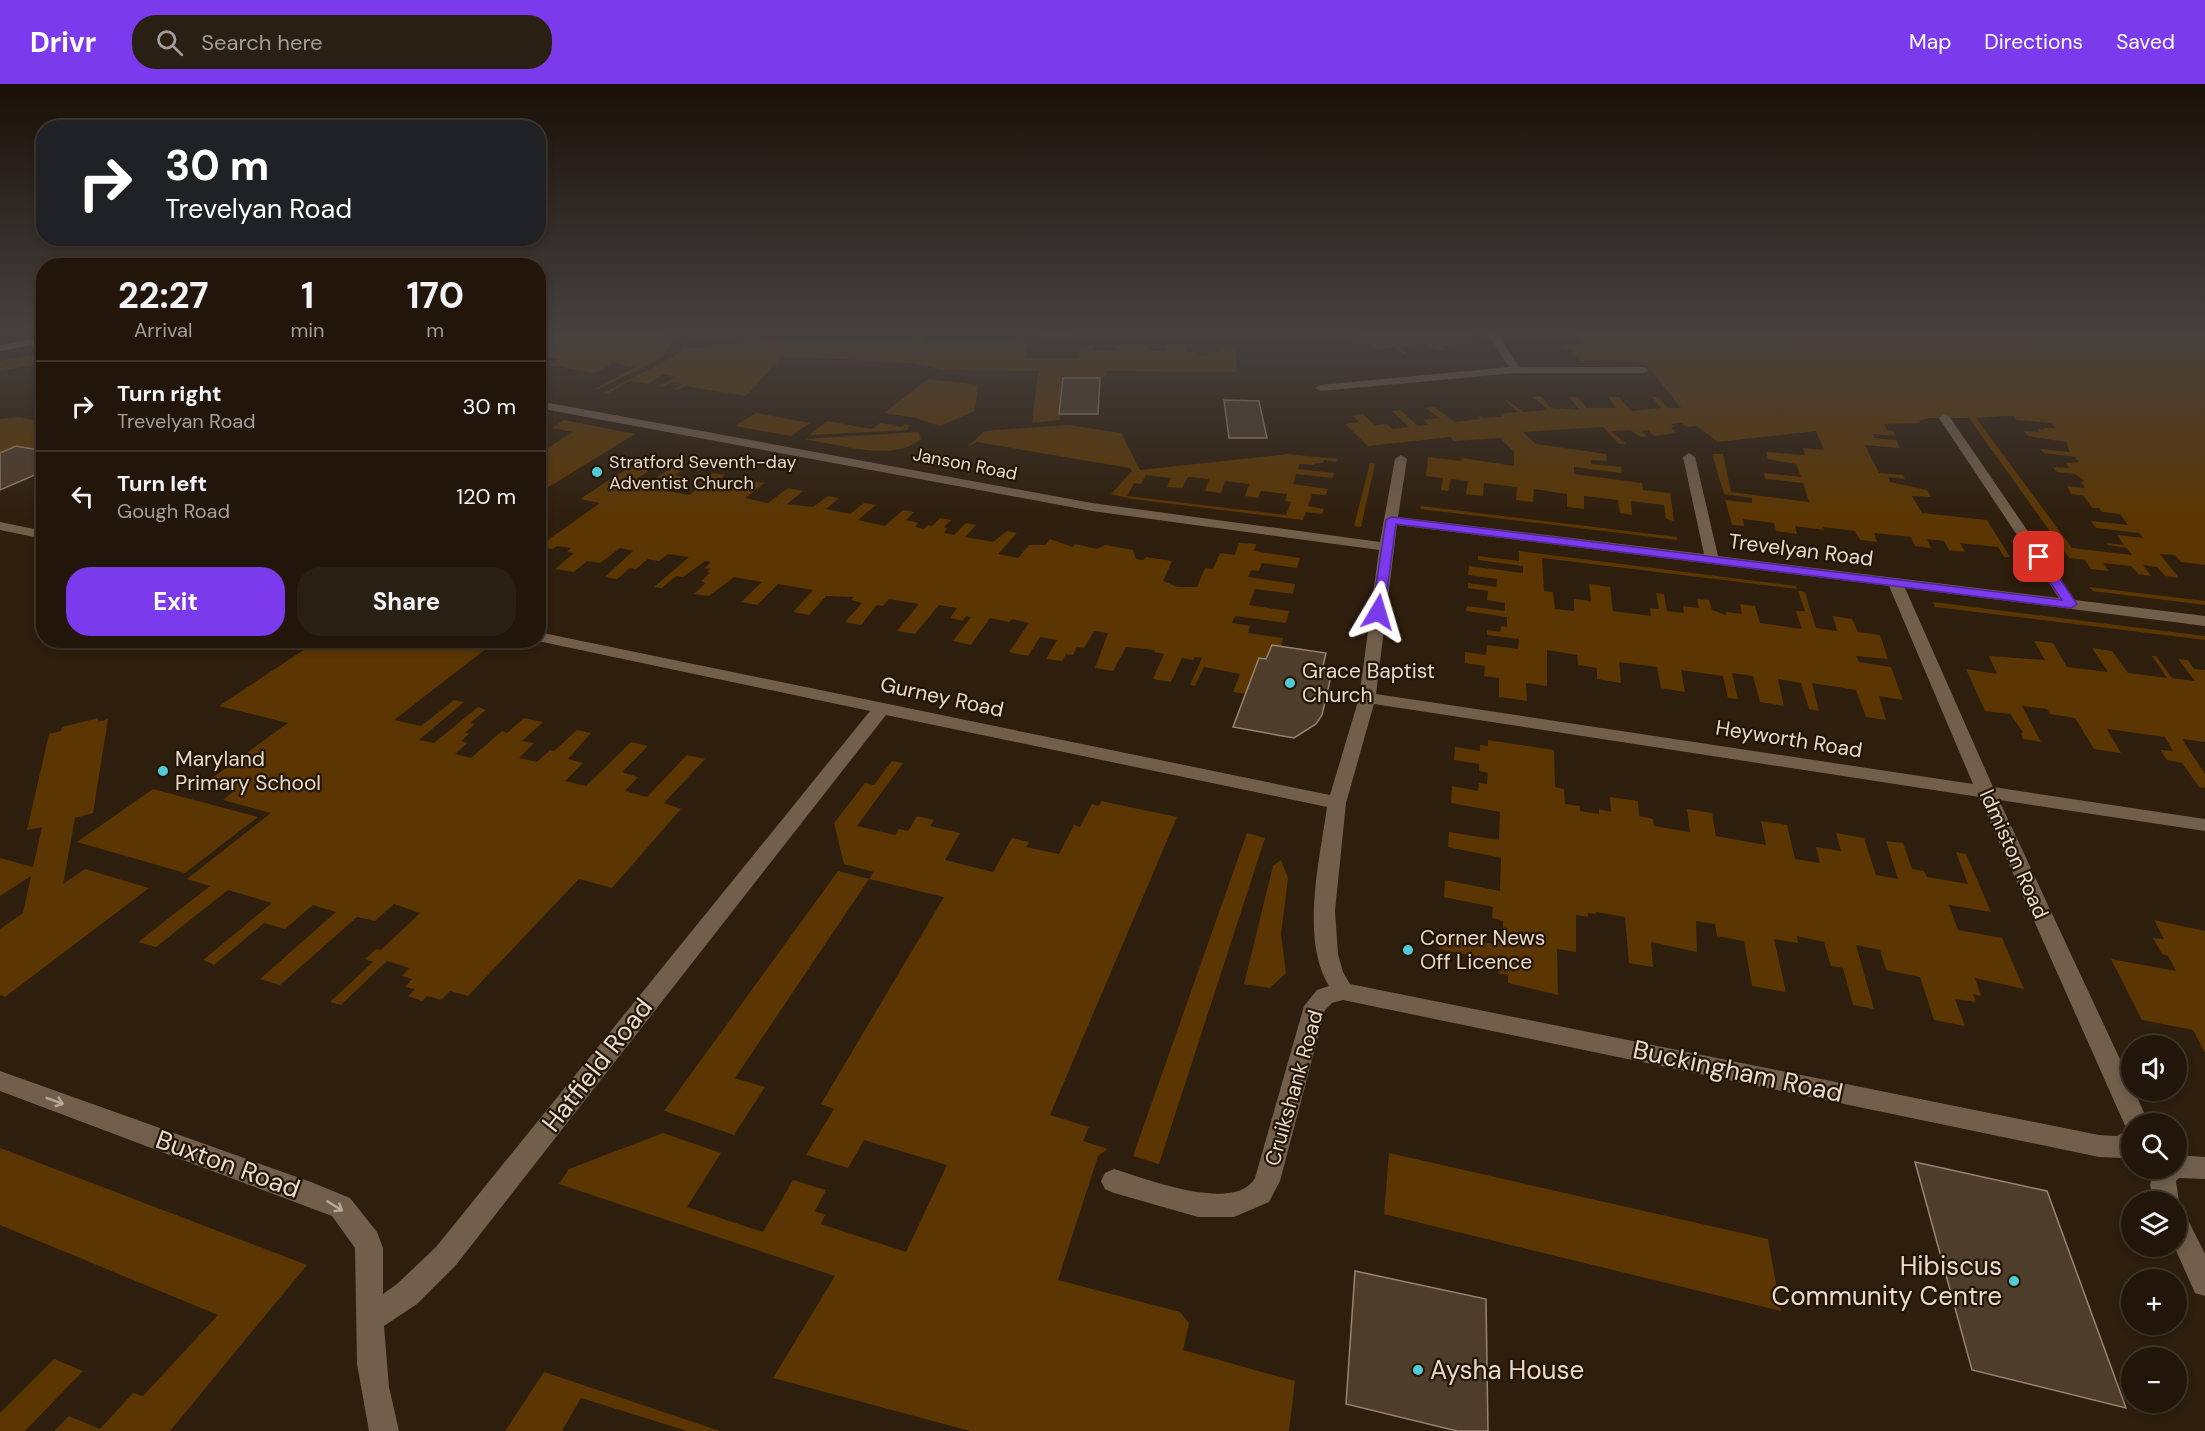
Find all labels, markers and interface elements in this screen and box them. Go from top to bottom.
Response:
search box [132,15,552,69]
text: Drivr [30,24,96,61]
icon: search [153,26,186,59]
text: Search here [201,28,323,57]
text: Map [1909,28,1951,56]
text: Directions [1984,28,2083,56]
text: Saved [2116,28,2175,56]
text: 30 m [165,138,269,193]
icon: right [66,144,144,222]
text: Trevelyan Road [165,191,352,226]
text: 22:27 [118,272,208,319]
text: 1 [301,272,314,319]
text: 170 [406,272,464,319]
text: Arrival [134,317,192,343]
text: min [290,317,325,343]
text: m [426,317,444,343]
text: Turn right [117,379,222,408]
icon: right [66,390,99,423]
text: 30 m [462,392,516,421]
text: Trevelyan Road [117,408,256,434]
street label: Janson Road [911,442,1019,486]
place label: Stratford Seventh-day Adventist Church [609,450,796,495]
marker: Stratford Seventh-day Adventist Church [590,465,604,479]
text: Turn left [117,469,207,498]
icon: left [66,480,99,513]
text: 120 m [456,482,516,511]
text: Gough Road [117,498,230,524]
street label: Trevelyan Road [1727,527,1875,573]
pin [2013,531,2064,582]
icon: arrive [2022,540,2055,573]
button: Exit [66,567,285,636]
button: Share [297,567,516,636]
position arrow [1346,580,1410,644]
place label: Grace Baptist Church [1302,657,1435,709]
street label: Gurney Road [878,670,1006,724]
marker: Grace Baptist Church [1283,676,1297,690]
street label: Heyworth Road [1714,714,1864,764]
place label: Maryland Primary School [175,745,321,797]
marker: Maryland Primary School [156,764,170,778]
street label: Idmiston Road [1973,785,2055,923]
place label: Corner News Off Licence [1420,924,1545,976]
marker: Corner News Off Licence [1401,943,1415,957]
street label: Hatfield Road [534,991,660,1139]
street label: Cruikshank Road [1258,1007,1330,1169]
street label: Buckingham Road [1630,1032,1846,1110]
map controls [2121,1035,2187,1413]
button: sound [2121,1035,2187,1101]
one-way arrow [45,1096,64,1107]
button: search [2121,1113,2187,1179]
street label: Buxton Road [151,1122,305,1206]
button: layers [2121,1191,2187,1257]
one-way arrow [327,1200,344,1213]
place label: Hibiscus Community Centre [1772,1249,2002,1313]
button: + [2121,1269,2187,1335]
marker: Hibiscus Community Centre [2007,1274,2021,1288]
button: − [2121,1347,2187,1413]
place label: Aysha House [1430,1353,1584,1387]
marker: Aysha House [1411,1363,1425,1377]

